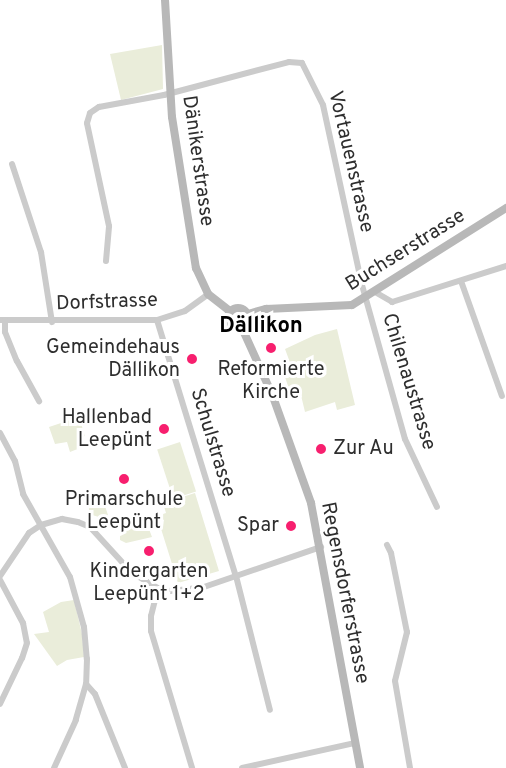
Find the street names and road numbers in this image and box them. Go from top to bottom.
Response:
street label: Vortauenstrasse [322,89,378,235]
street label: Dänikerstrasse [176,94,218,228]
street label: Buchserstrasse [342,205,470,297]
street label: Dorfstrasse [56,289,158,317]
street label: Chilenaustrasse [376,311,440,453]
street label: Schulstrasse [184,386,240,500]
street label: Regensdorferstrasse [315,500,373,686]

